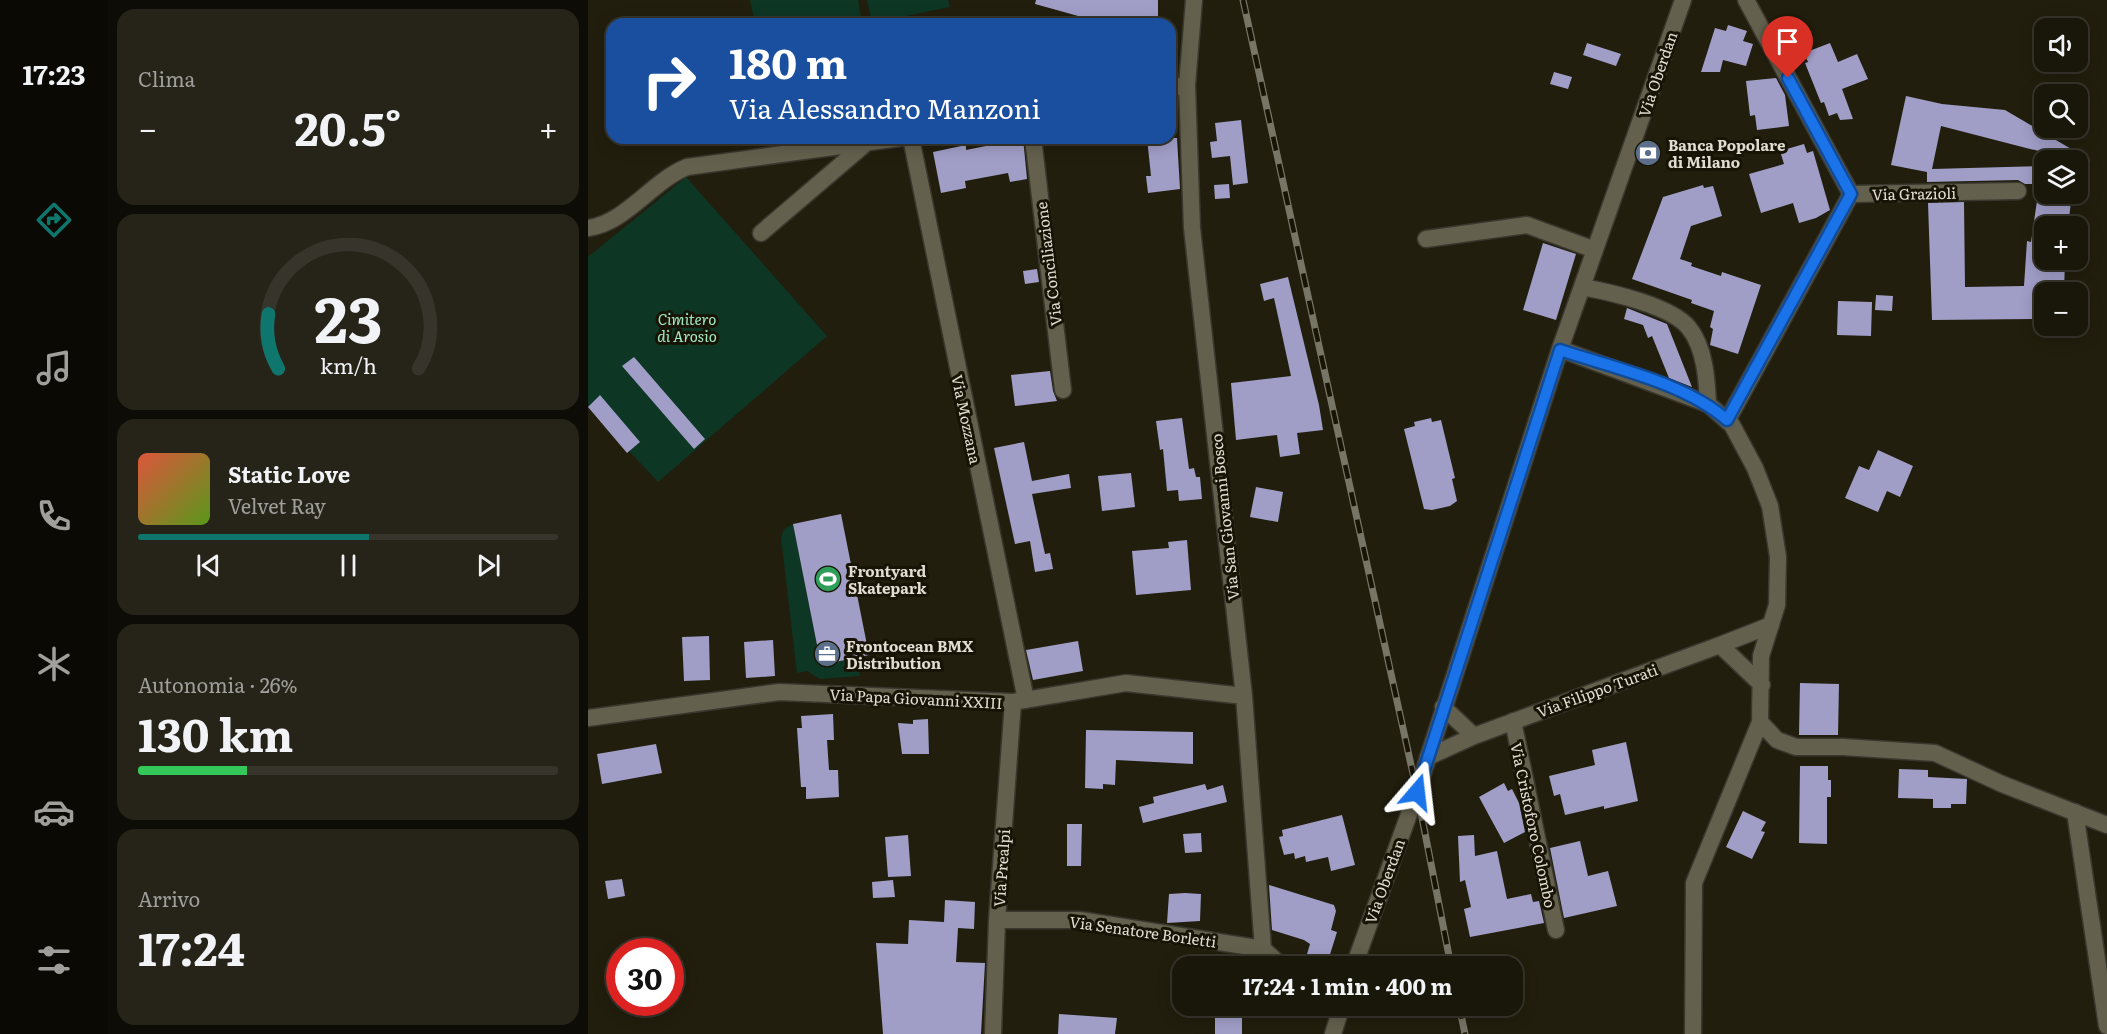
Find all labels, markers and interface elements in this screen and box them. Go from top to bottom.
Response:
pin [1762,16,1813,78]
map controls [2034,18,2088,336]
button: sound [2034,18,2088,72]
icon: arrive [1771,25,1804,58]
street label: Via Oberdan [1632,28,1682,120]
text: 180 m [729,30,847,92]
icon: right [630,42,708,120]
text: 17:23 [23,53,85,93]
text: Clima [138,63,195,93]
button: search [2034,84,2088,138]
text: Via Alessandro Manzoni [729,87,1040,127]
text: 20.5° [294,93,402,160]
text: − [138,102,157,151]
text: + [539,102,558,151]
place label: Banca Popolare di Milano [1668,133,1786,173]
bank icon: Banca Popolare di Milano [1633,138,1663,168]
button: layers [2034,150,2088,204]
street label: Via Grazioli [1872,181,1956,205]
icon: directions [33,199,75,241]
street label: Via Conciliazione [1029,200,1067,327]
button: + [2034,216,2088,270]
text: 23 [314,270,382,362]
button: − [2034,282,2088,336]
park label: Cimitero di Arosio [657,307,717,347]
icon: music [33,347,75,389]
text: km/h [319,349,377,381]
street label: Via Mozzana [946,372,988,467]
street label: Via San Giovanni Bosco [1204,432,1244,601]
text: Static Love [228,457,350,490]
text: Velvet Ray [228,490,326,520]
icon: phone [33,495,75,537]
icon: previous [192,549,225,582]
icon: pause [332,549,365,582]
icon: next [472,549,505,582]
place label: Frontyard Skatepark [848,559,928,599]
sports icon: Frontyard Skatepark [813,564,843,594]
place label: Frontocean BMX Distribution [846,634,974,674]
office icon: Frontocean BMX Distribution [812,639,842,669]
icon: climate [33,643,75,685]
street label: Via Filippo Turati [1533,657,1661,723]
text: Autonomia · 26% [138,669,298,699]
street label: Via Papa Giovanni XXIII [829,682,1003,714]
text: 130 km [138,699,293,766]
street label: Via Cristoforo Colombo [1505,740,1563,910]
position arrow [1385,760,1449,824]
icon: car [33,791,75,833]
street label: Via Prealpi [987,828,1015,908]
street label: Via Oberdan [1358,835,1410,927]
text: Arrivo [138,883,200,913]
street label: Via Senatore Borletti [1068,909,1218,953]
text: 17:24 [138,913,245,980]
speed limit sign: 30 [606,938,684,1016]
icon: filters [33,939,75,981]
text: 17:24 · 1 min · 400 m [1243,969,1452,1002]

